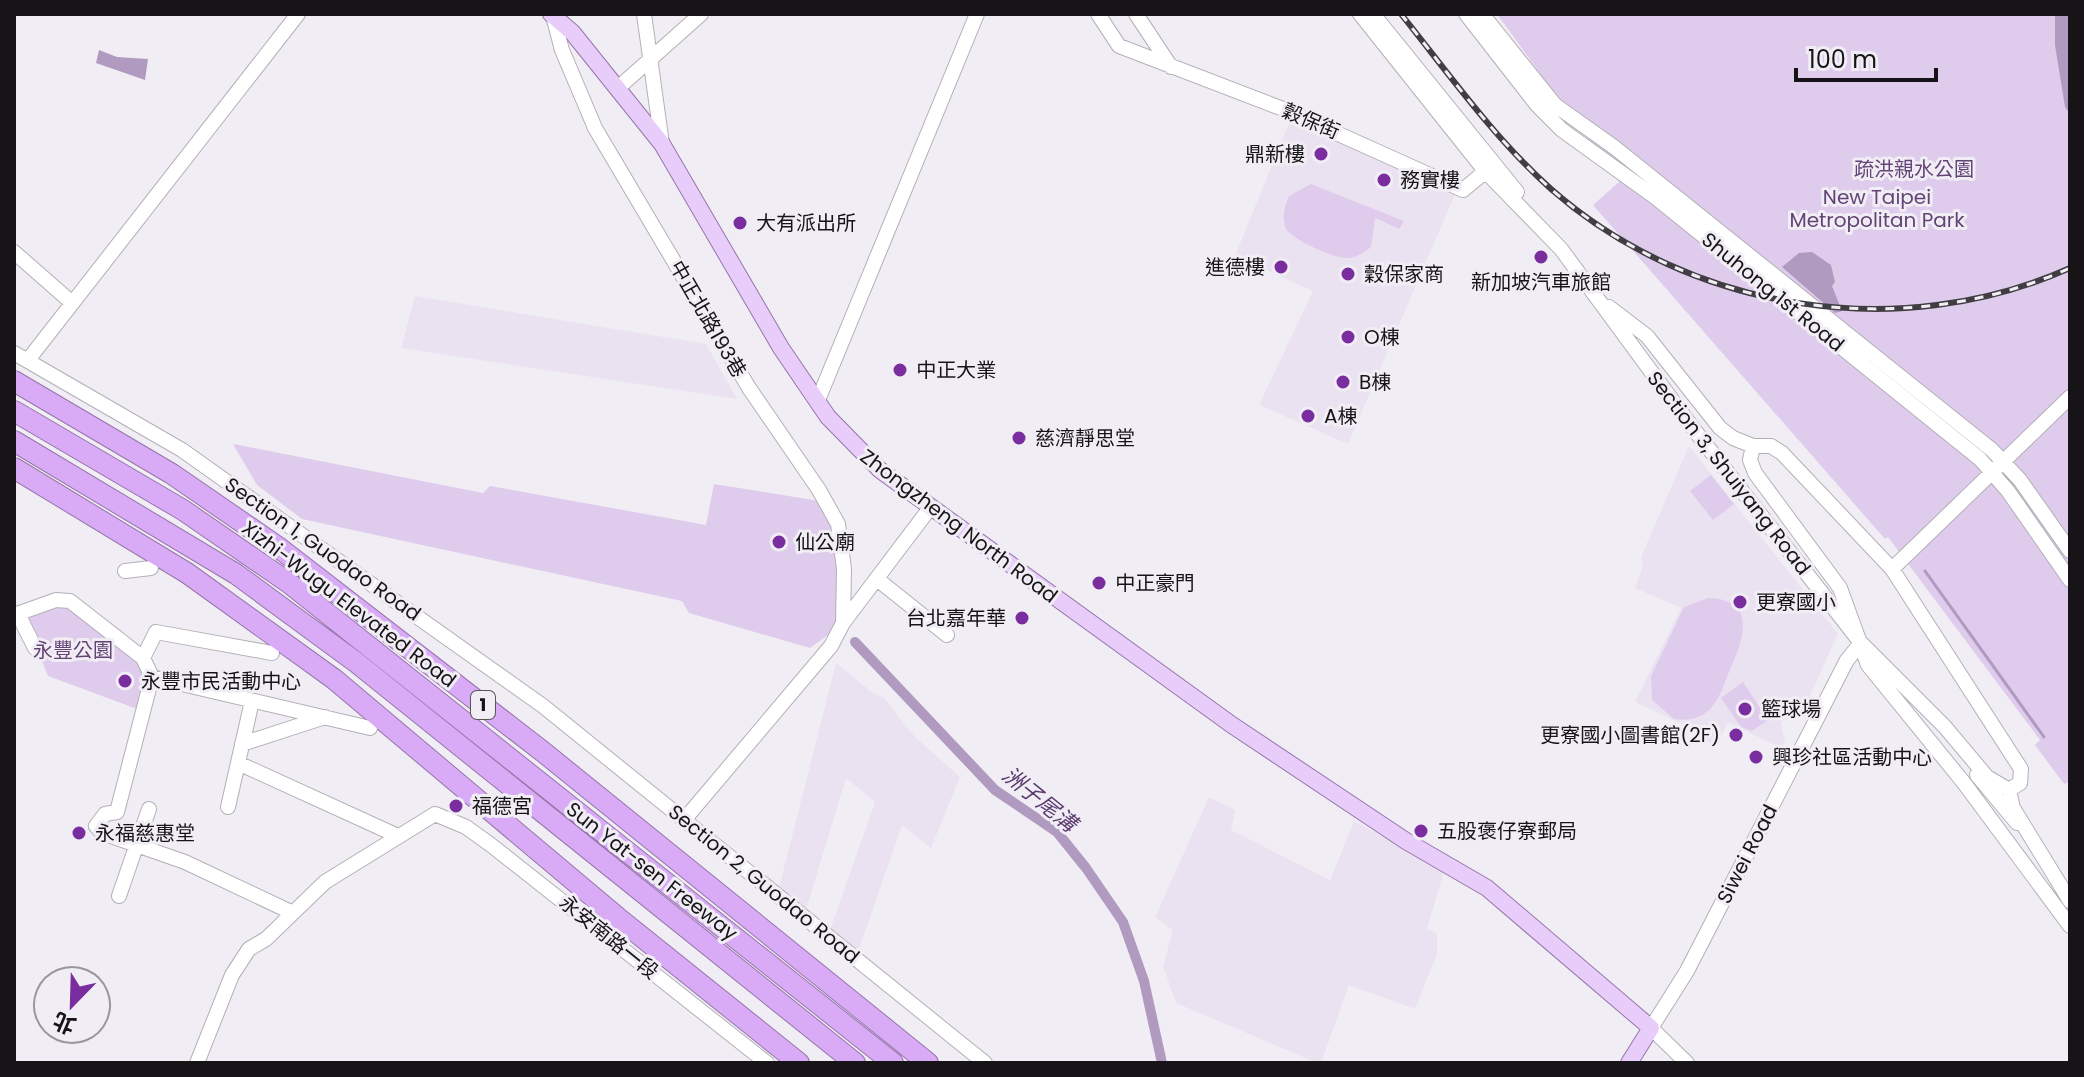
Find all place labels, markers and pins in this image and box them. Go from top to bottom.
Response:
place label: 鼎新樓 [1245,140,1305,168]
marker: 鼎新樓 [1312,145,1330,163]
place label: 務實樓 [1400,166,1460,194]
marker: 務實樓 [1375,171,1393,189]
place label: 大有派出所 [756,209,856,237]
marker: 大有派出所 [731,214,749,232]
marker: 新加坡汽車旅館 [1532,248,1550,266]
place label: 進德樓 [1205,253,1265,281]
marker: 進德樓 [1272,258,1290,276]
place label: 穀保家商 [1364,260,1444,288]
marker: 穀保家商 [1339,265,1357,283]
place label: 新加坡汽車旅館 [1471,268,1611,296]
place label: O棟 [1364,323,1400,351]
marker: O棟 [1339,328,1357,346]
place label: 中正大業 [916,356,996,384]
marker: 中正大業 [891,361,909,379]
place label: B棟 [1359,368,1391,396]
marker: B棟 [1334,373,1352,391]
place label: A棟 [1324,402,1357,430]
marker: A棟 [1299,407,1317,425]
place label: 慈濟靜思堂 [1035,424,1135,452]
marker: 慈濟靜思堂 [1010,429,1028,447]
place label: 仙公廟 [795,528,855,556]
marker: 仙公廟 [770,533,788,551]
place label: 中正豪門 [1115,569,1195,597]
marker: 中正豪門 [1090,574,1108,592]
place label: 更寮國小 [1756,588,1836,616]
marker: 更寮國小 [1731,593,1749,611]
place label: 台北嘉年華 [906,604,1006,632]
marker: 台北嘉年華 [1013,609,1031,627]
place label: 永豐市民活動中心 [141,667,301,695]
marker: 永豐市民活動中心 [116,672,134,690]
place label: 籃球場 [1761,695,1821,723]
marker: 籃球場 [1736,700,1754,718]
place label: 更寮國小圖書館(2F) [1540,721,1720,749]
marker: 更寮國小圖書館(2F) [1727,726,1745,744]
place label: 興珍社區活動中心 [1772,743,1932,771]
marker: 興珍社區活動中心 [1747,748,1765,766]
place label: 福德宮 [472,792,532,820]
marker: 福德宮 [447,797,465,815]
place label: 五股褒仔寮郵局 [1437,817,1577,845]
place label: 永福慈惠堂 [95,819,195,847]
marker: 五股褒仔寮郵局 [1412,822,1430,840]
marker: 永福慈惠堂 [70,824,88,842]

